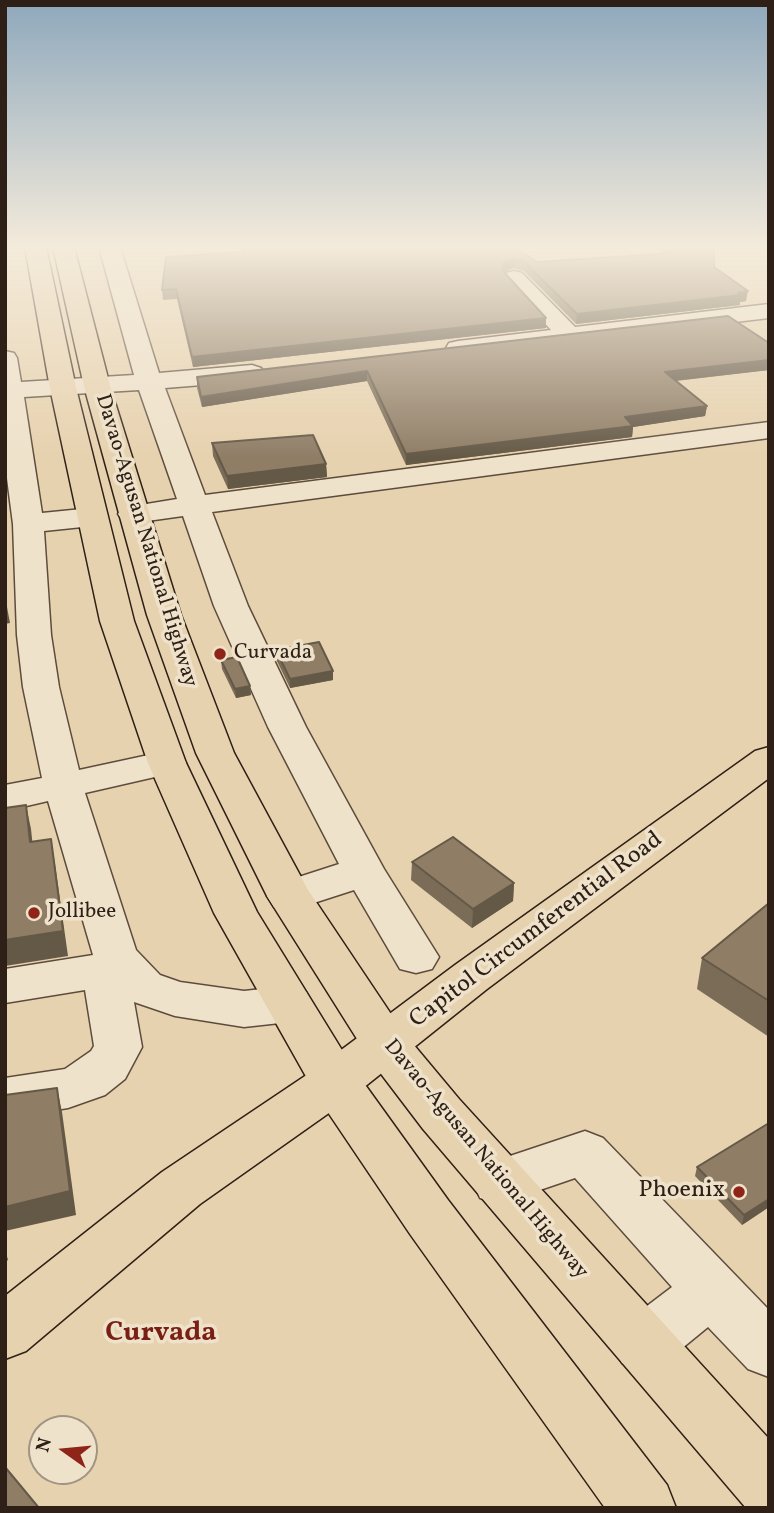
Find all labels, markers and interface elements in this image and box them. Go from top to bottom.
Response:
street label: Davao-Agusan National Highway [88,391,202,691]
place label: Curvada [234,641,312,667]
marker: Curvada [212,646,228,662]
street label: Capitol Circumferential Road [405,827,669,1035]
place label: Jollibee [48,900,116,926]
marker: Jollibee [26,905,42,921]
street label: Davao-Agusan National Highway [377,1035,593,1285]
place label: Phoenix [639,1178,725,1206]
marker: Phoenix [731,1184,747,1200]
district label: Curvada [105,1318,217,1352]
north arrow [28,1415,98,1485]
text: N [30,1435,59,1455]

